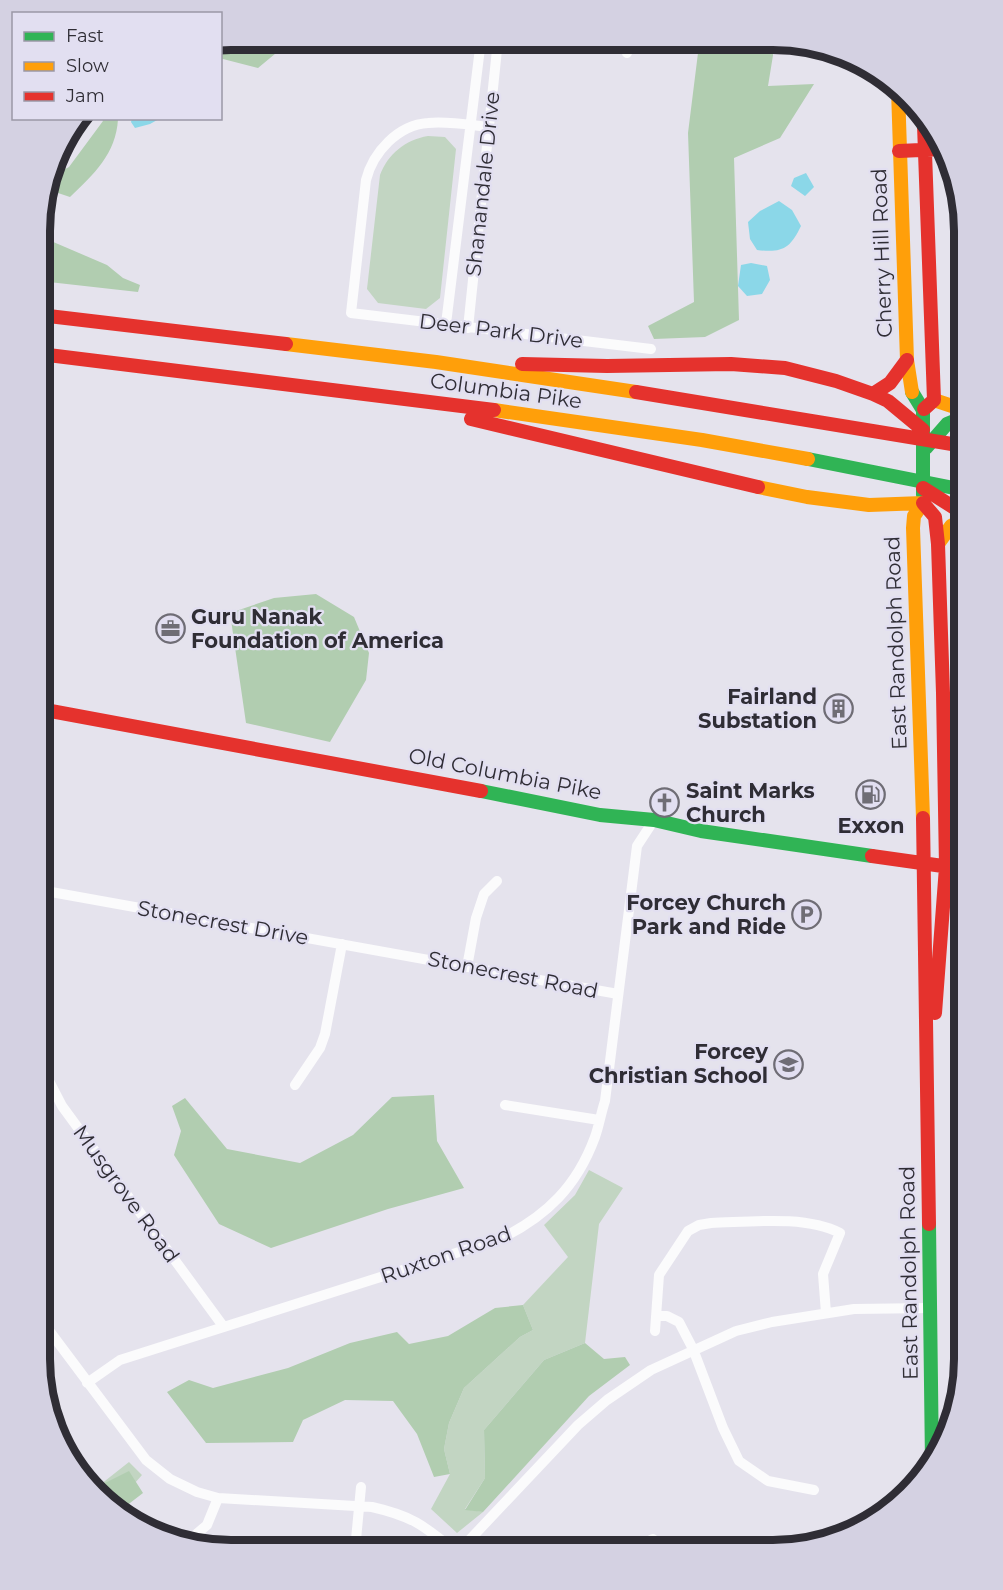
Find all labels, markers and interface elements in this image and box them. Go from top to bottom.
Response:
legend [12,12,222,120]
text: Fast [66,25,104,47]
text: Slow [66,55,109,77]
text: Jam [65,85,105,107]
street label: Shanandale Drive [460,90,505,278]
street label: Cherry Hill Road [866,168,897,338]
street label: Deer Park Drive [418,308,585,353]
street label: Columbia Pike [429,367,584,414]
street label: East Randolph Road [879,536,912,750]
place label: Guru Nanak Foundation of America [191,604,444,653]
office icon: Guru Nanak Foundation of America [154,613,186,645]
place label: Fairland Substation [698,684,817,733]
building icon: Fairland Substation [822,693,854,725]
street label: Old Columbia Pike [407,743,604,804]
place label: Saint Marks Church [686,778,815,827]
fuel station icon: Exxon [855,779,887,811]
church icon: Saint Marks Church [649,787,681,819]
place label: Exxon [838,813,904,838]
place label: Forcey Church Park and Ride [626,890,786,939]
street label: Stonecrest Drive [136,895,310,950]
parking icon: Forcey Church Park and Ride [791,899,823,931]
street label: Stonecrest Road [426,946,600,1003]
place label: Forcey Christian School [589,1039,768,1088]
school or university icon: Forcey Christian School [773,1048,805,1080]
street label: Musgrove Road [68,1120,185,1267]
street label: East Randolph Road [894,1166,923,1380]
street label: Ruxton Road [377,1221,514,1289]

